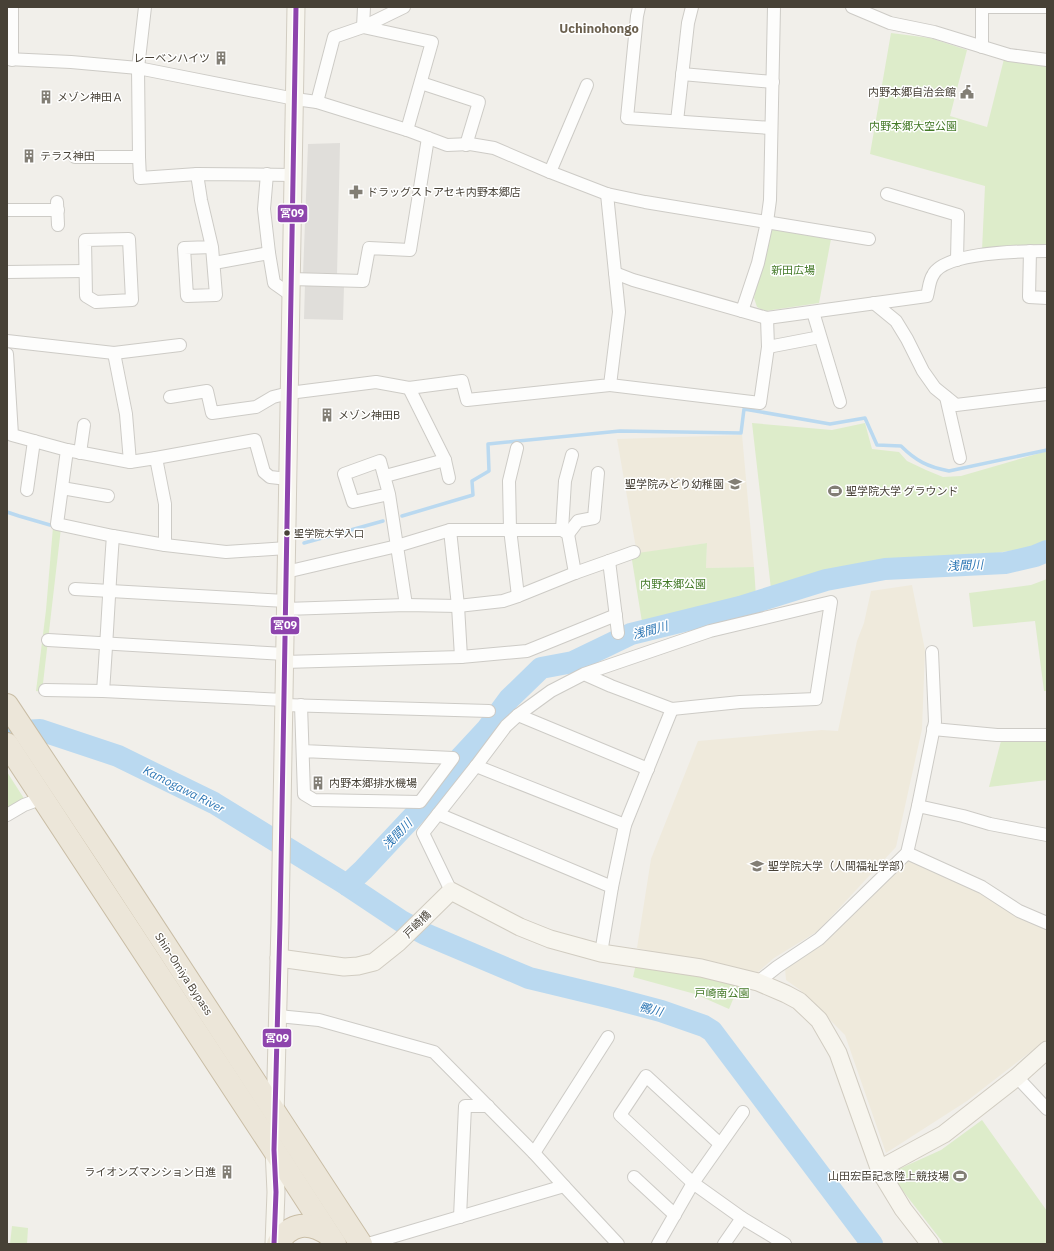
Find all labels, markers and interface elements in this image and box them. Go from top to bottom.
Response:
district label: Uchinohongo [559,20,639,37]
building icon: レーベンハイツ [213,50,229,66]
place label: レーベンハイツ [133,51,210,65]
public building icon: 内野本郷自治会館 [959,84,975,100]
place label: 内野本郷自治会館 [868,85,956,99]
building icon: メゾン神田Ａ [38,89,54,105]
place label: メゾン神田Ａ [57,90,123,104]
park label: 内野本郷大空公園 [869,119,957,133]
building icon: テラス神田 [21,148,37,164]
place label: テラス神田 [40,149,95,163]
pharmacy icon: ドラッグストアセキ内野本郷店 [348,184,364,200]
place label: ドラッグストアセキ内野本郷店 [367,185,521,199]
line badge: 宮09 [277,204,308,223]
text: 宮09 [280,206,304,220]
park label: 新田広場 [771,263,815,277]
building icon: メゾン神田B [319,407,335,423]
place label: メゾン神田B [338,408,400,422]
school or university icon: 聖学院みどり幼稚園 [727,476,743,492]
place label: 聖学院みどり幼稚園 [625,477,724,491]
sports icon: 聖学院大学 グラウンド [827,483,843,499]
place label: 聖学院大学 グラウンド [846,484,959,498]
place label: 聖学院大学入口 [294,527,364,540]
marker: 聖学院大学入口 [282,528,292,538]
water label: 浅間川 [947,556,985,573]
park label: 内野本郷公園 [640,577,706,591]
line badge: 宮09 [270,616,300,635]
text: 宮09 [273,618,297,632]
water label: 浅間川 [631,618,671,642]
water label: Kamogawa River [141,762,228,816]
building icon: 内野本郷排水機場 [310,775,326,791]
place label: 内野本郷排水機場 [329,776,417,790]
water label: 浅間川 [379,814,416,852]
school or university icon: 聖学院大学（人間福祉学部） [749,858,765,874]
place label: 聖学院大学（人間福祉学部） [768,859,911,873]
street label: 戸崎橋 [400,907,434,941]
street label: Shin-Omiya Bypass [152,930,216,1018]
park label: 戸崎南公園 [695,986,750,1000]
water label: 鴨川 [637,999,666,1020]
line badge: 宮09 [262,1028,292,1048]
text: 宮09 [265,1031,289,1045]
building icon: ライオンズマンション日進 [219,1164,235,1180]
place label: ライオンズマンション日進 [84,1165,216,1179]
sports icon: 山田宏臣記念陸上競技場 [952,1168,968,1184]
place label: 山田宏臣記念陸上競技場 [828,1169,949,1183]

